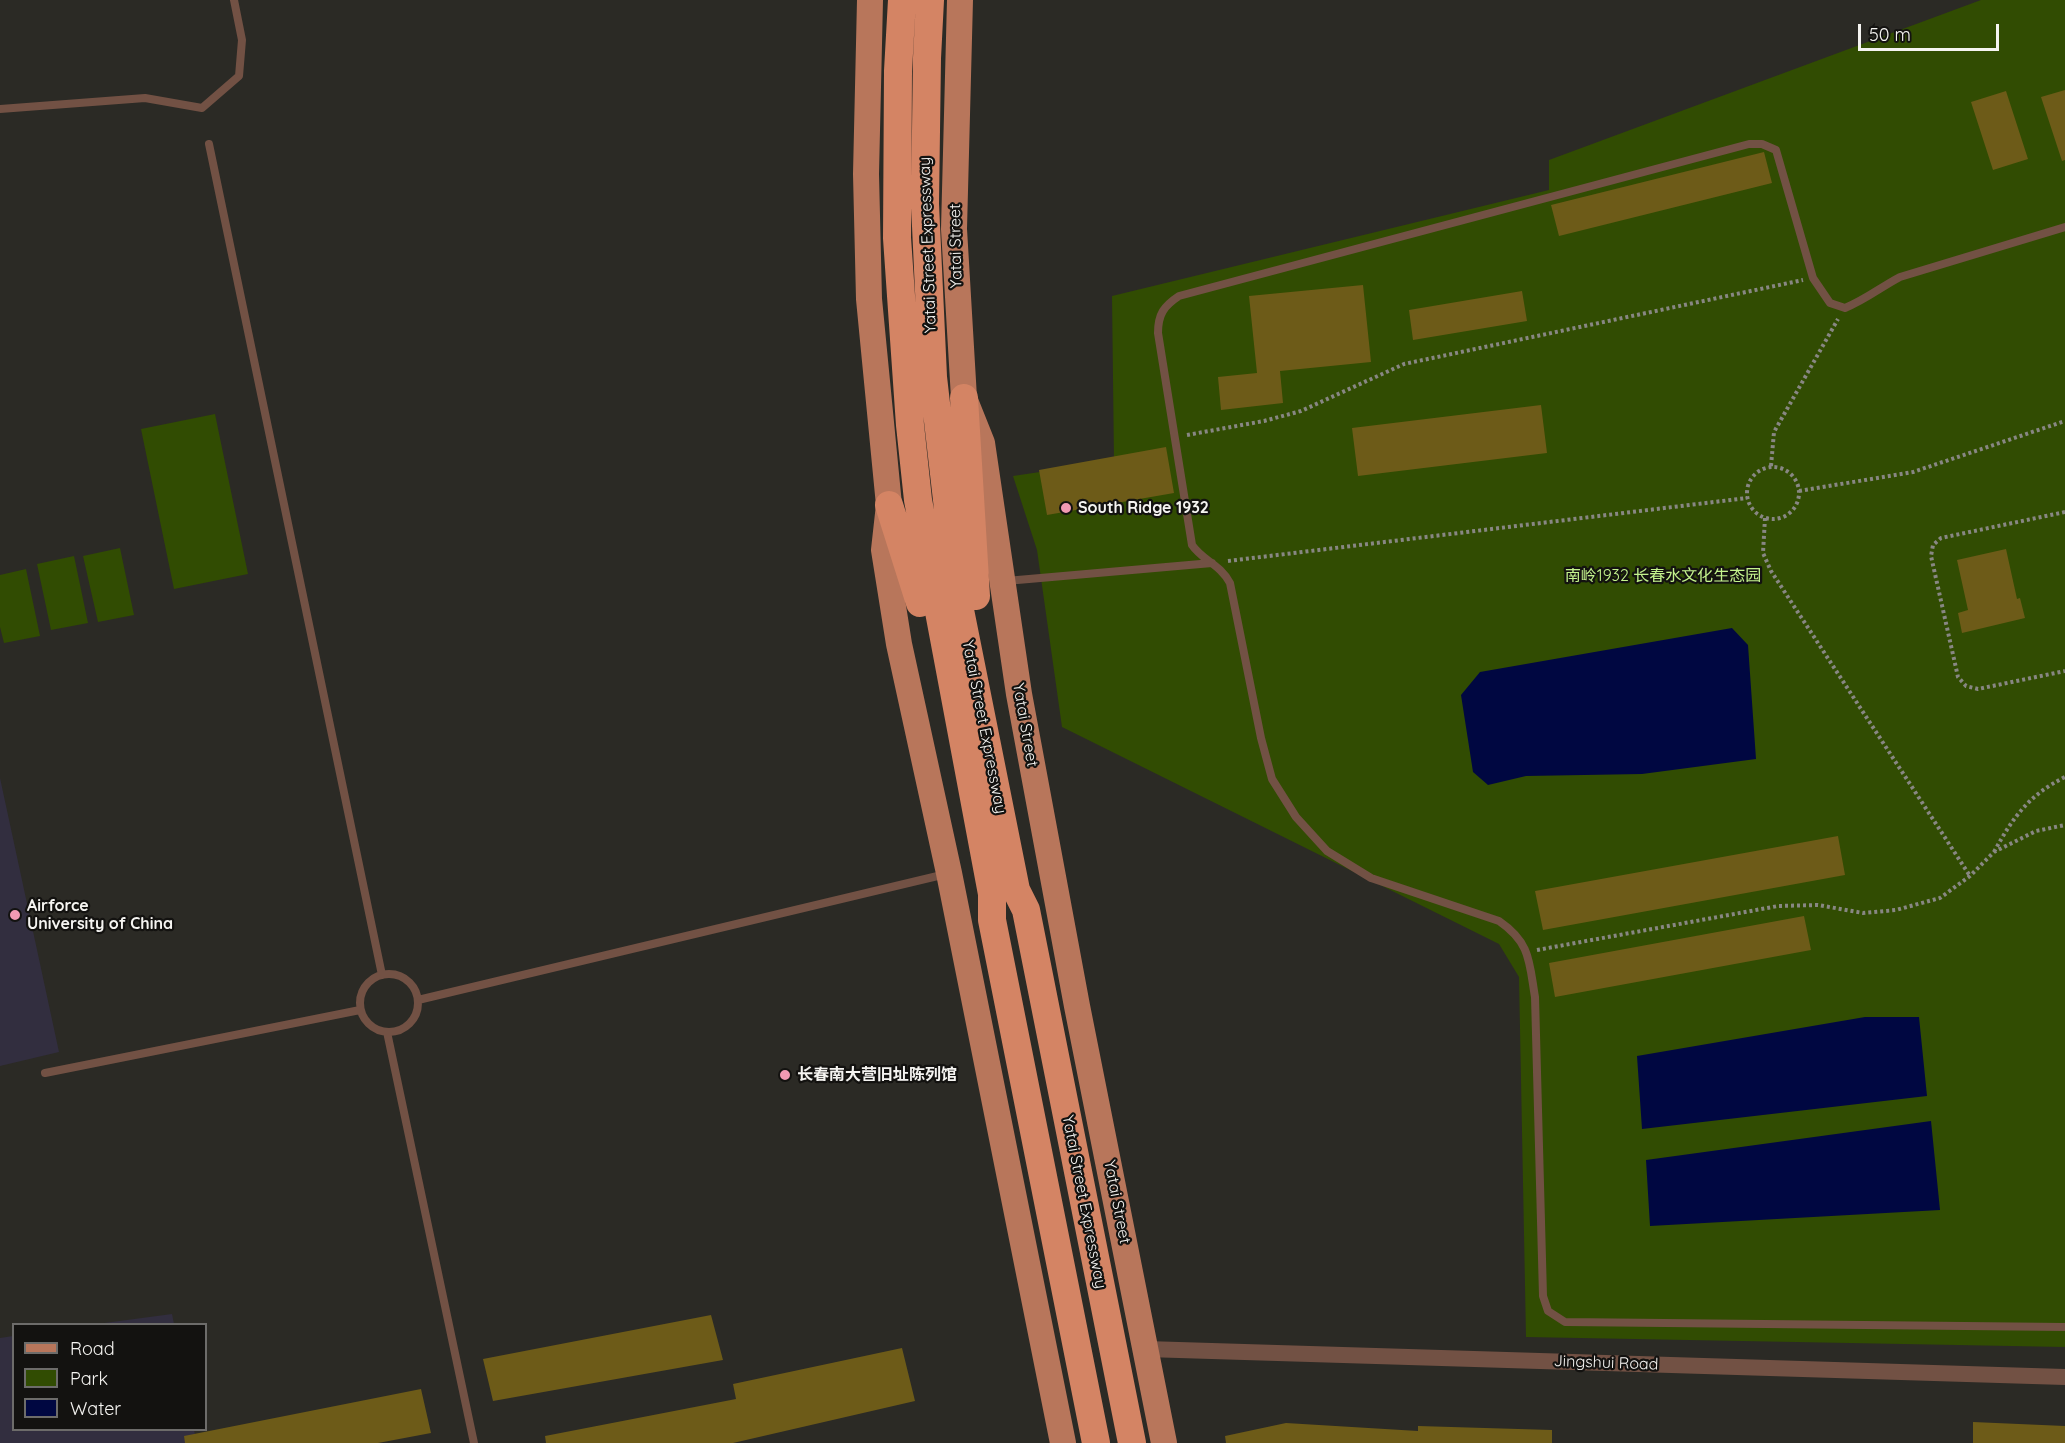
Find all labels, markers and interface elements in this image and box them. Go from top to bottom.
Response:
scale bar [1861,12,2002,50]
text: 50 m [1869,23,1911,46]
street label: Yatai Street Expressway [915,157,941,333]
street label: Yatai Street [946,203,966,289]
place label: South Ridge 1932 [1078,498,1209,518]
marker: South Ridge 1932 [1059,501,1073,515]
park label: 南岭1932 长春水文化生态园 [1565,566,1761,586]
street label: Yatai Street Expressway [958,639,1010,815]
street label: Yatai Street [1008,682,1042,768]
place label: Airforce University of China [27,896,173,934]
marker: Airforce University of China [8,908,22,922]
place label: 长春南大营旧址陈列馆 [797,1065,957,1085]
marker: 长春南大营旧址陈列馆 [778,1068,792,1082]
street label: Yatai Street Expressway [1058,1114,1110,1290]
street label: Yatai Street [1099,1159,1135,1245]
legend [12,1323,207,1431]
text: Road [70,1337,115,1360]
street label: Jingshui Road [1553,1352,1659,1374]
text: Park [70,1367,108,1390]
text: Water [70,1397,121,1420]

